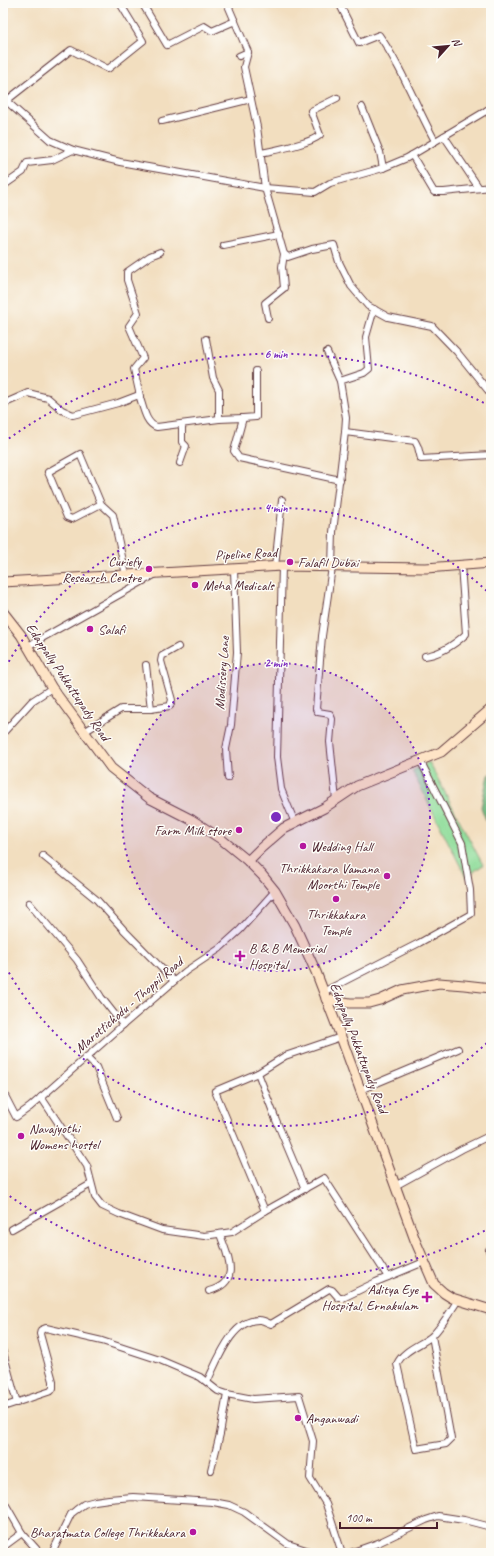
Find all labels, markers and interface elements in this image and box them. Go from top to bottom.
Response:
north arrow [428,26,468,66]
text: N [449,35,466,50]
text: 6 min [264,346,288,362]
text: 4 min [265,500,288,516]
street label: Pipeline Road [215,544,280,564]
place label: Curiefy Research Centre [62,553,142,586]
place label: Falafil Dubai [298,554,361,571]
marker: Falafil Dubai [285,557,295,567]
marker: Curiefy Research Centre [144,564,154,574]
place label: Meha Medicals [203,577,275,594]
marker: Meha Medicals [190,580,200,590]
street label: Edappally Pukkattupady Road [22,620,115,746]
place label: Salafi [98,621,127,638]
marker: Salafi [85,624,95,634]
street label: Modissery Lane [211,634,233,710]
text: 2 min [265,655,288,671]
centre of rings [269,810,283,824]
place label: Farm Milk store [154,822,232,839]
marker: Farm Milk store [234,825,244,835]
place label: Wedding Hall [311,838,375,855]
marker: Wedding Hall [298,841,308,851]
place label: Thrikkakara Vamana Moorthi Temple [279,860,380,893]
marker: Thrikkakara Vamana Moorthi Temple [382,871,392,881]
marker: Thrikkakara Temple [331,894,341,904]
place label: Thrikkakara Temple [307,906,366,939]
place label: B & B Memorial Hospital [249,940,328,973]
marker: B & B Memorial Hospital [234,950,246,962]
street label: Marottichodu - Thoppil Road [72,952,188,1056]
street label: Edappally Pukkattupady Road [326,980,393,1118]
place label: Navajyothi Womens hostel [29,1120,101,1153]
marker: Navajyothi Womens hostel [16,1131,26,1141]
place label: Aditya Eye Hospital, Ernakulam [322,1281,419,1314]
marker: Aditya Eye Hospital, Ernakulam [421,1291,433,1303]
place label: Anganwadi [306,1410,360,1427]
marker: Anganwadi [293,1413,303,1423]
scale bar [340,1504,437,1530]
text: 100 m [346,1510,373,1526]
place label: Bharatmata College Thrikkakara [30,1524,186,1541]
marker: Bharatmata College Thrikkakara [188,1527,198,1537]

